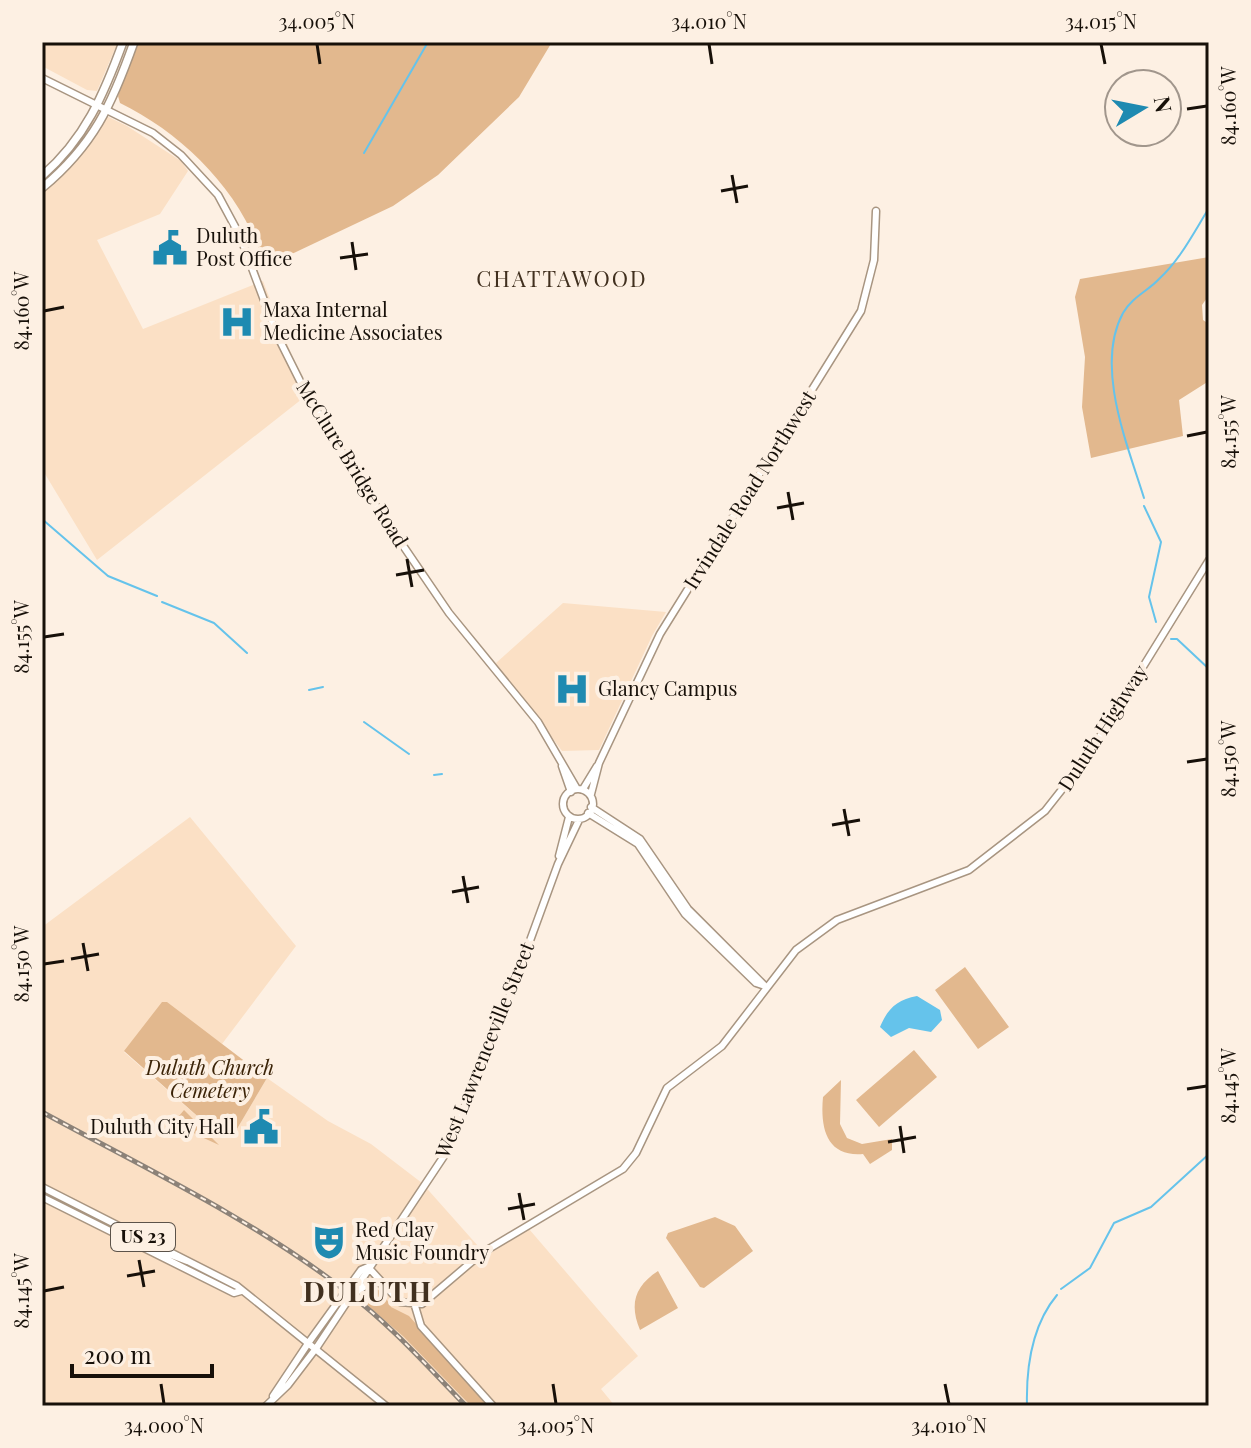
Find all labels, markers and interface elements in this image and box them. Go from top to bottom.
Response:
text: 34.005°N [279,7,355,34]
text: 34.010°N [671,7,747,34]
text: 34.015°N [1065,7,1137,34]
text: 84.160°W [1214,66,1241,146]
north arrow [1103,68,1183,148]
text: N [1148,94,1180,115]
place label: Duluth Post Office [196,221,292,271]
public building icon: Duluth Post Office [151,229,189,267]
district label: CHATTAWOOD [476,263,648,293]
text: 84.160°W [7,271,34,351]
place label: Maxa Internal Medicine Associates [263,295,443,345]
hospital icon: Maxa Internal Medicine Associates [218,303,256,341]
street label: McClure Bridge Road [291,375,416,552]
street label: Irvindale Road Northwest [676,384,821,594]
text: 84.155°W [1214,394,1241,469]
text: 84.155°W [7,599,34,674]
street label: Duluth Highway [1051,659,1153,796]
hospital icon: Glancy Campus [553,670,591,708]
place label: Glancy Campus [598,674,738,701]
text: 84.150°W [1214,720,1241,797]
text: 84.150°W [7,925,34,1002]
street label: West Lawrenceville Street [428,937,540,1162]
text: 84.145°W [1214,1047,1241,1124]
park label: Duluth Church Cemetery [145,1053,274,1103]
public building icon: Duluth City Hall [242,1108,280,1146]
place label: Duluth City Hall [90,1112,235,1139]
place label: Red Clay Music Foundry [355,1215,489,1265]
road number: US 23 [111,1223,175,1251]
theatre icon: Red Clay Music Foundry [310,1223,348,1261]
text: 84.145°W [7,1252,34,1329]
district label: DULUTH [303,1272,433,1309]
scale bar [72,1328,212,1378]
text: 200 m [84,1338,152,1370]
text: 34.000°N [124,1411,204,1438]
text: 34.005°N [518,1411,594,1438]
text: 34.010°N [911,1411,987,1438]

